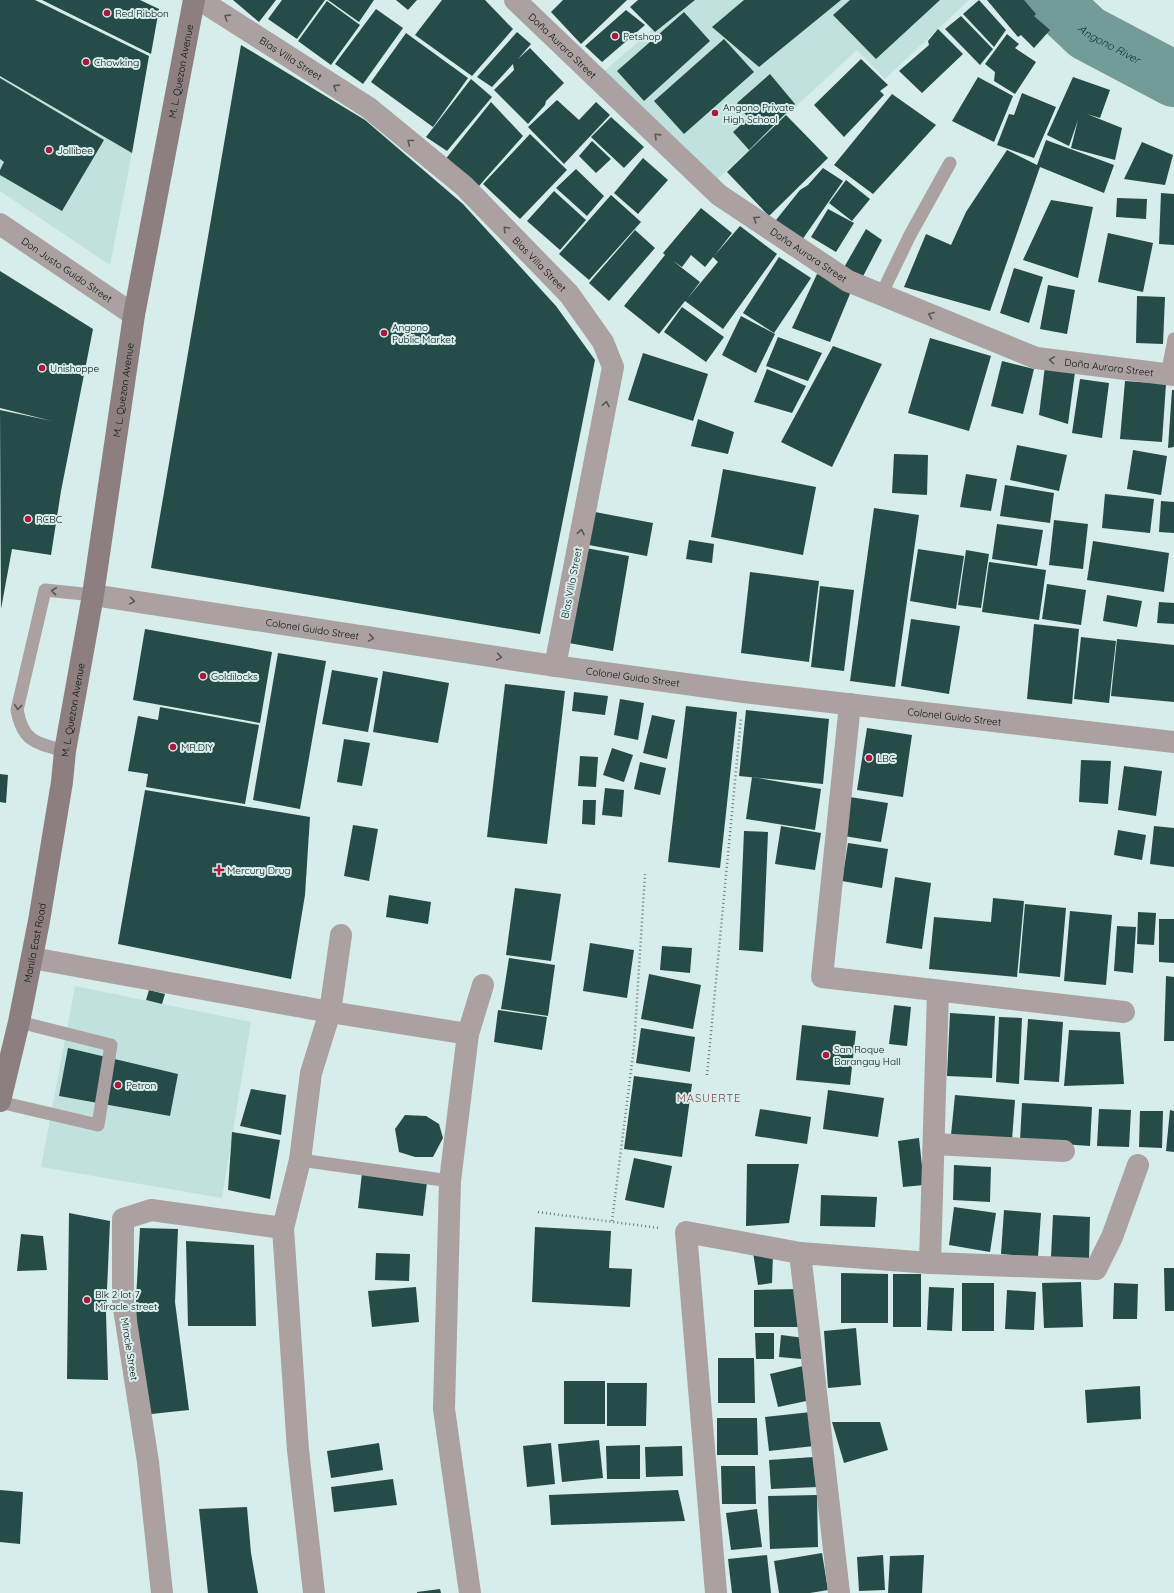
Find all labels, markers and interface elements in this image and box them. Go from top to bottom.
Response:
place label: Red Ribbon [115,7,169,20]
marker: Red Ribbon [102,8,112,18]
street label: Doña Aurora Street [526,10,600,82]
one-way arrow [224,15,231,22]
water label: Angono River [1075,21,1144,68]
street label: M. L. Quezon Avenue [166,23,196,119]
place label: Petshop [623,30,661,43]
marker: Petshop [610,31,620,41]
street label: Blas Villa Street [257,34,325,84]
place label: Chowking [94,56,139,69]
marker: Chowking [81,57,91,67]
one-way arrow [333,85,340,92]
place label: Angono Private High School [723,101,794,126]
marker: Angono Private High School [710,108,720,118]
one-way arrow [654,133,662,141]
one-way arrow [407,139,414,146]
place label: Jollibee [57,144,93,157]
marker: Jollibee [44,145,54,155]
one-way arrow [753,217,760,224]
street label: Doña Aurora Street [768,225,850,286]
one-way arrow [503,226,511,234]
street label: Don Justo Guido Street [19,234,115,306]
street label: Blas Villa Street [510,234,569,295]
one-way arrow [927,312,934,320]
place label: Angono Public Market [392,321,455,346]
marker: Angono Public Market [379,328,389,338]
street label: M. L. Quezon Avenue [110,342,137,438]
one-way arrow [1049,356,1055,365]
street label: Doña Aurora Street [1064,356,1155,379]
place label: Unishoppe [50,362,100,375]
marker: Unishoppe [37,363,47,373]
one-way arrow [601,401,610,407]
place label: RCBC [36,513,63,526]
marker: RCBC [23,514,33,524]
one-way arrow [577,529,585,535]
street label: Blas Villa Street [558,546,585,620]
one-way arrow [51,587,57,596]
one-way arrow [128,596,135,604]
street label: Colonel Guido Street [265,616,361,643]
one-way arrow [368,633,374,642]
one-way arrow [496,653,502,661]
street label: M. L. Quezon Avenue [58,662,88,758]
street label: Colonel Guido Street [585,664,681,690]
place label: Goldilocks [211,670,258,683]
marker: Goldilocks [198,671,208,681]
one-way arrow [14,704,23,710]
street label: Colonel Guido Street [907,705,1003,729]
place label: MR.DIY [181,741,213,754]
marker: MR.DIY [168,742,178,752]
place label: LBC [877,752,896,765]
marker: LBC [864,753,874,763]
place label: Mercury Drug [227,864,291,877]
marker: Mercury Drug [214,865,224,875]
street label: Manila East Road [21,902,49,984]
place label: San Roque Barangay Hall [834,1043,901,1068]
marker: San Roque Barangay Hall [821,1050,831,1060]
place label: Petron [126,1079,156,1092]
marker: Petron [113,1080,123,1090]
district label: MASUERTE [677,1091,741,1105]
place label: Blk 2 lot 7 Miracle street [95,1288,158,1313]
marker: Blk 2 lot 7 Miracle street [82,1295,92,1305]
street label: Miracle Street [118,1317,141,1382]

